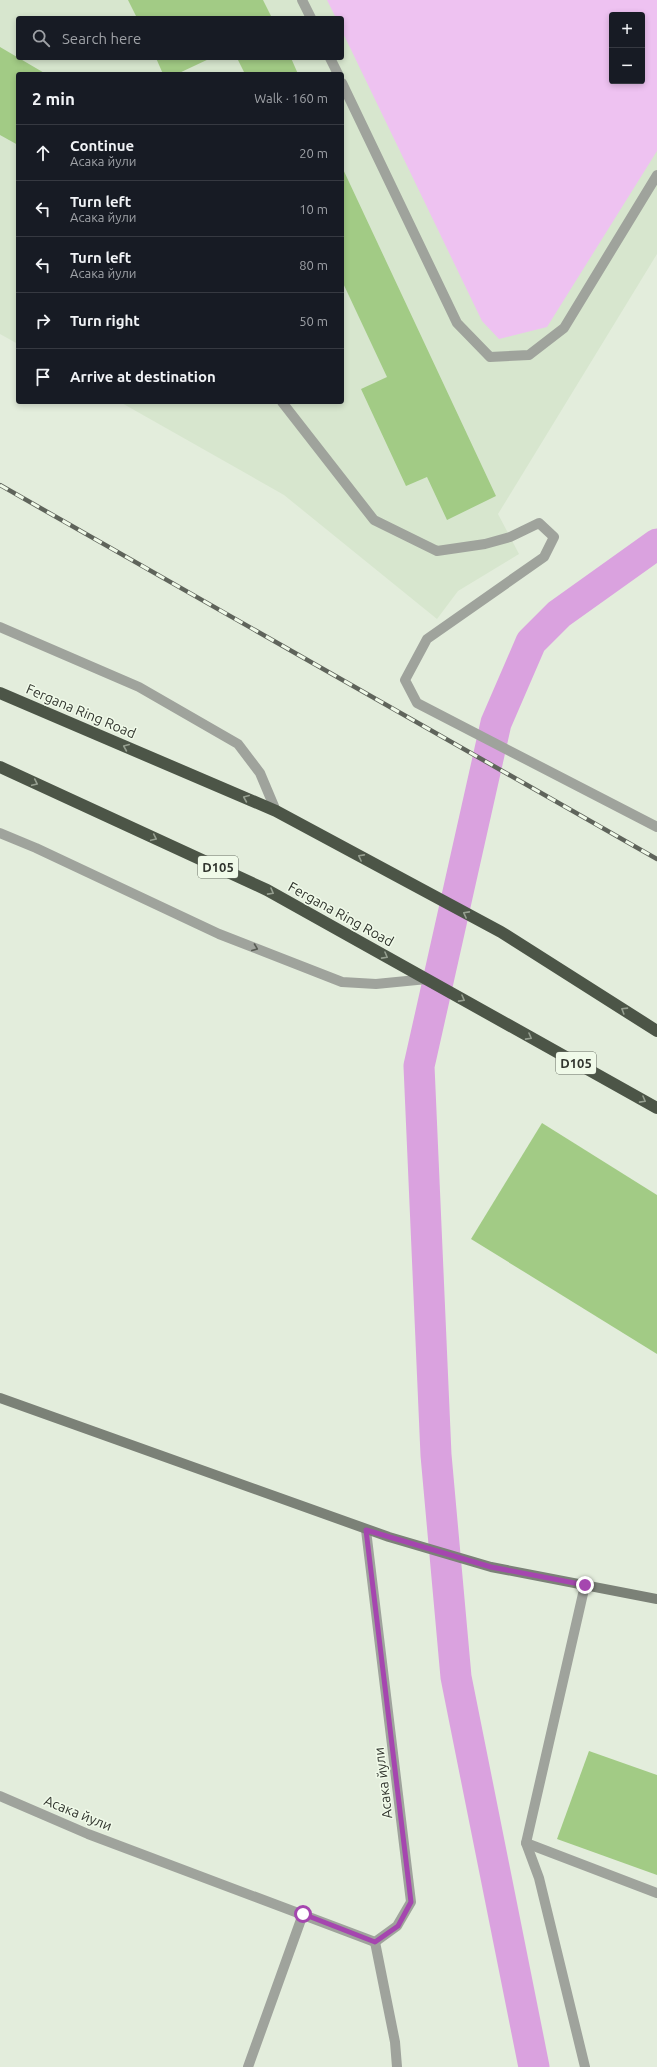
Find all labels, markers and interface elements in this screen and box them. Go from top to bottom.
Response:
map controls [609,12,645,84]
button: + [609,12,645,48]
search box [16,16,344,60]
icon: search [30,27,52,49]
text: Search here [62,30,141,47]
button: − [609,48,645,84]
text: 2 min [32,89,75,108]
text: Walk · 160 m [254,91,328,105]
text: Continue [70,137,134,154]
icon: ahead [32,142,54,164]
text: 20 m [299,146,328,160]
text: Асака йули [70,154,137,168]
text: Turn left [70,193,131,210]
icon: left [32,198,54,220]
text: 10 m [299,202,328,216]
text: Асака йули [70,210,137,224]
text: Turn left [70,249,131,266]
icon: left [32,254,54,276]
text: 80 m [299,258,328,272]
text: Асака йули [70,266,137,280]
icon: right [32,310,54,332]
text: Turn right [70,312,140,329]
text: 50 m [299,314,328,328]
icon: arrive [32,366,54,388]
text: Arrive at destination [70,368,216,385]
street label: Fergana Ring Road [24,681,138,741]
one-way arrow [123,744,130,752]
one-way arrow [31,778,39,786]
one-way arrow [242,795,250,803]
one-way arrow [149,833,157,841]
one-way arrow [358,854,365,862]
road number: D105 [198,856,238,878]
street label: Fergana Ring Road [286,878,396,950]
one-way arrow [267,888,275,895]
one-way arrow [463,911,471,919]
one-way arrow [251,943,258,951]
one-way arrow [381,951,388,958]
one-way arrow [458,995,465,1002]
one-way arrow [621,1007,628,1015]
one-way arrow [525,1032,533,1039]
road number: D105 [556,1052,596,1074]
one-way arrow [639,1095,646,1103]
route end [576,1576,594,1594]
street label: Асака йули [371,1746,395,1820]
street label: Асака йули [42,1792,114,1834]
route start [294,1905,312,1923]

